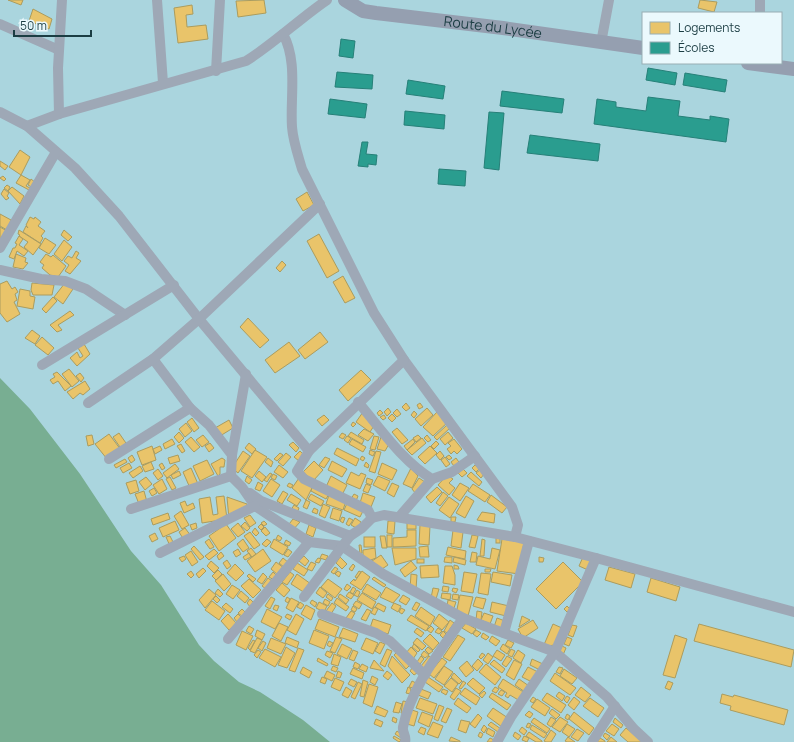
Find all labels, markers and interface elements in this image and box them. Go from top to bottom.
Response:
street label: Route du Lycée [443,11,543,42]
scale bar [14,12,91,38]
legend [642,12,782,64]
text: 50 m [20,17,47,34]
text: Logements [678,19,740,36]
text: Écoles [678,39,715,56]

